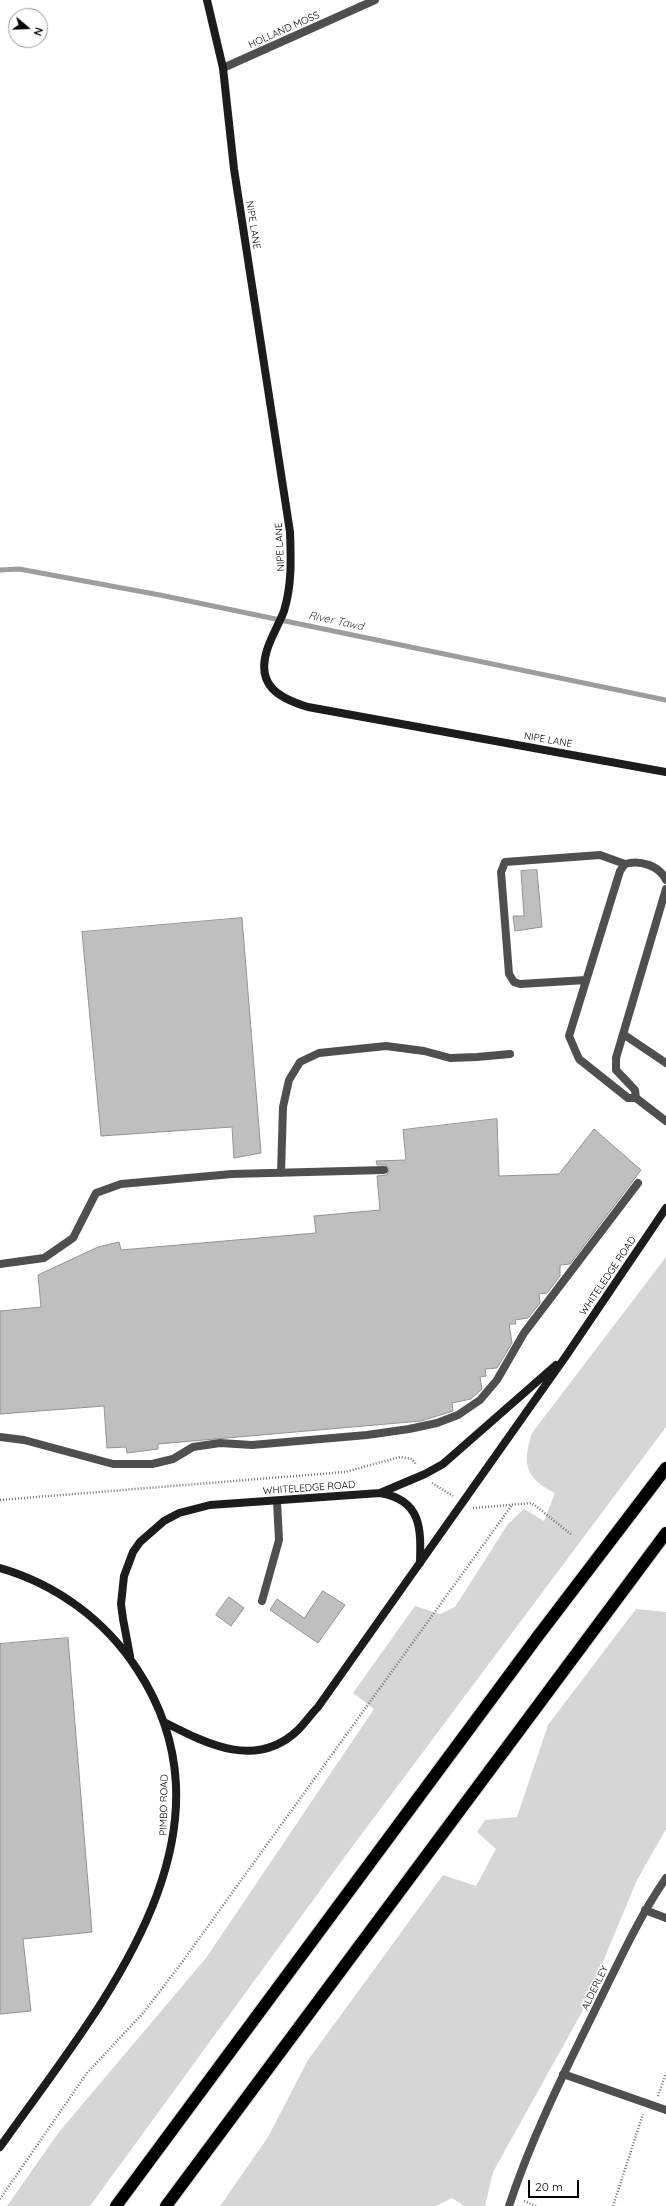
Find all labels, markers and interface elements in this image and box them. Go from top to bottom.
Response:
north arrow [8,8,48,48]
street label: HOLLAND MOSS [247,9,321,51]
text: N [30,25,46,38]
street label: NIPE LANE [243,200,263,250]
street label: NIPE LANE [273,522,287,572]
water label: River Tawd [307,609,365,633]
street label: NIPE LANE [523,730,573,750]
street label: WHITELEDGE ROAD [577,1234,639,1318]
street label: WHITELEDGE ROAD [262,1479,356,1497]
street label: PIMBO ROAD [157,1774,171,1836]
street label: ALDERLEY [579,1964,611,2012]
scale bar [530,2172,581,2198]
text: 20 m [535,2179,563,2194]

